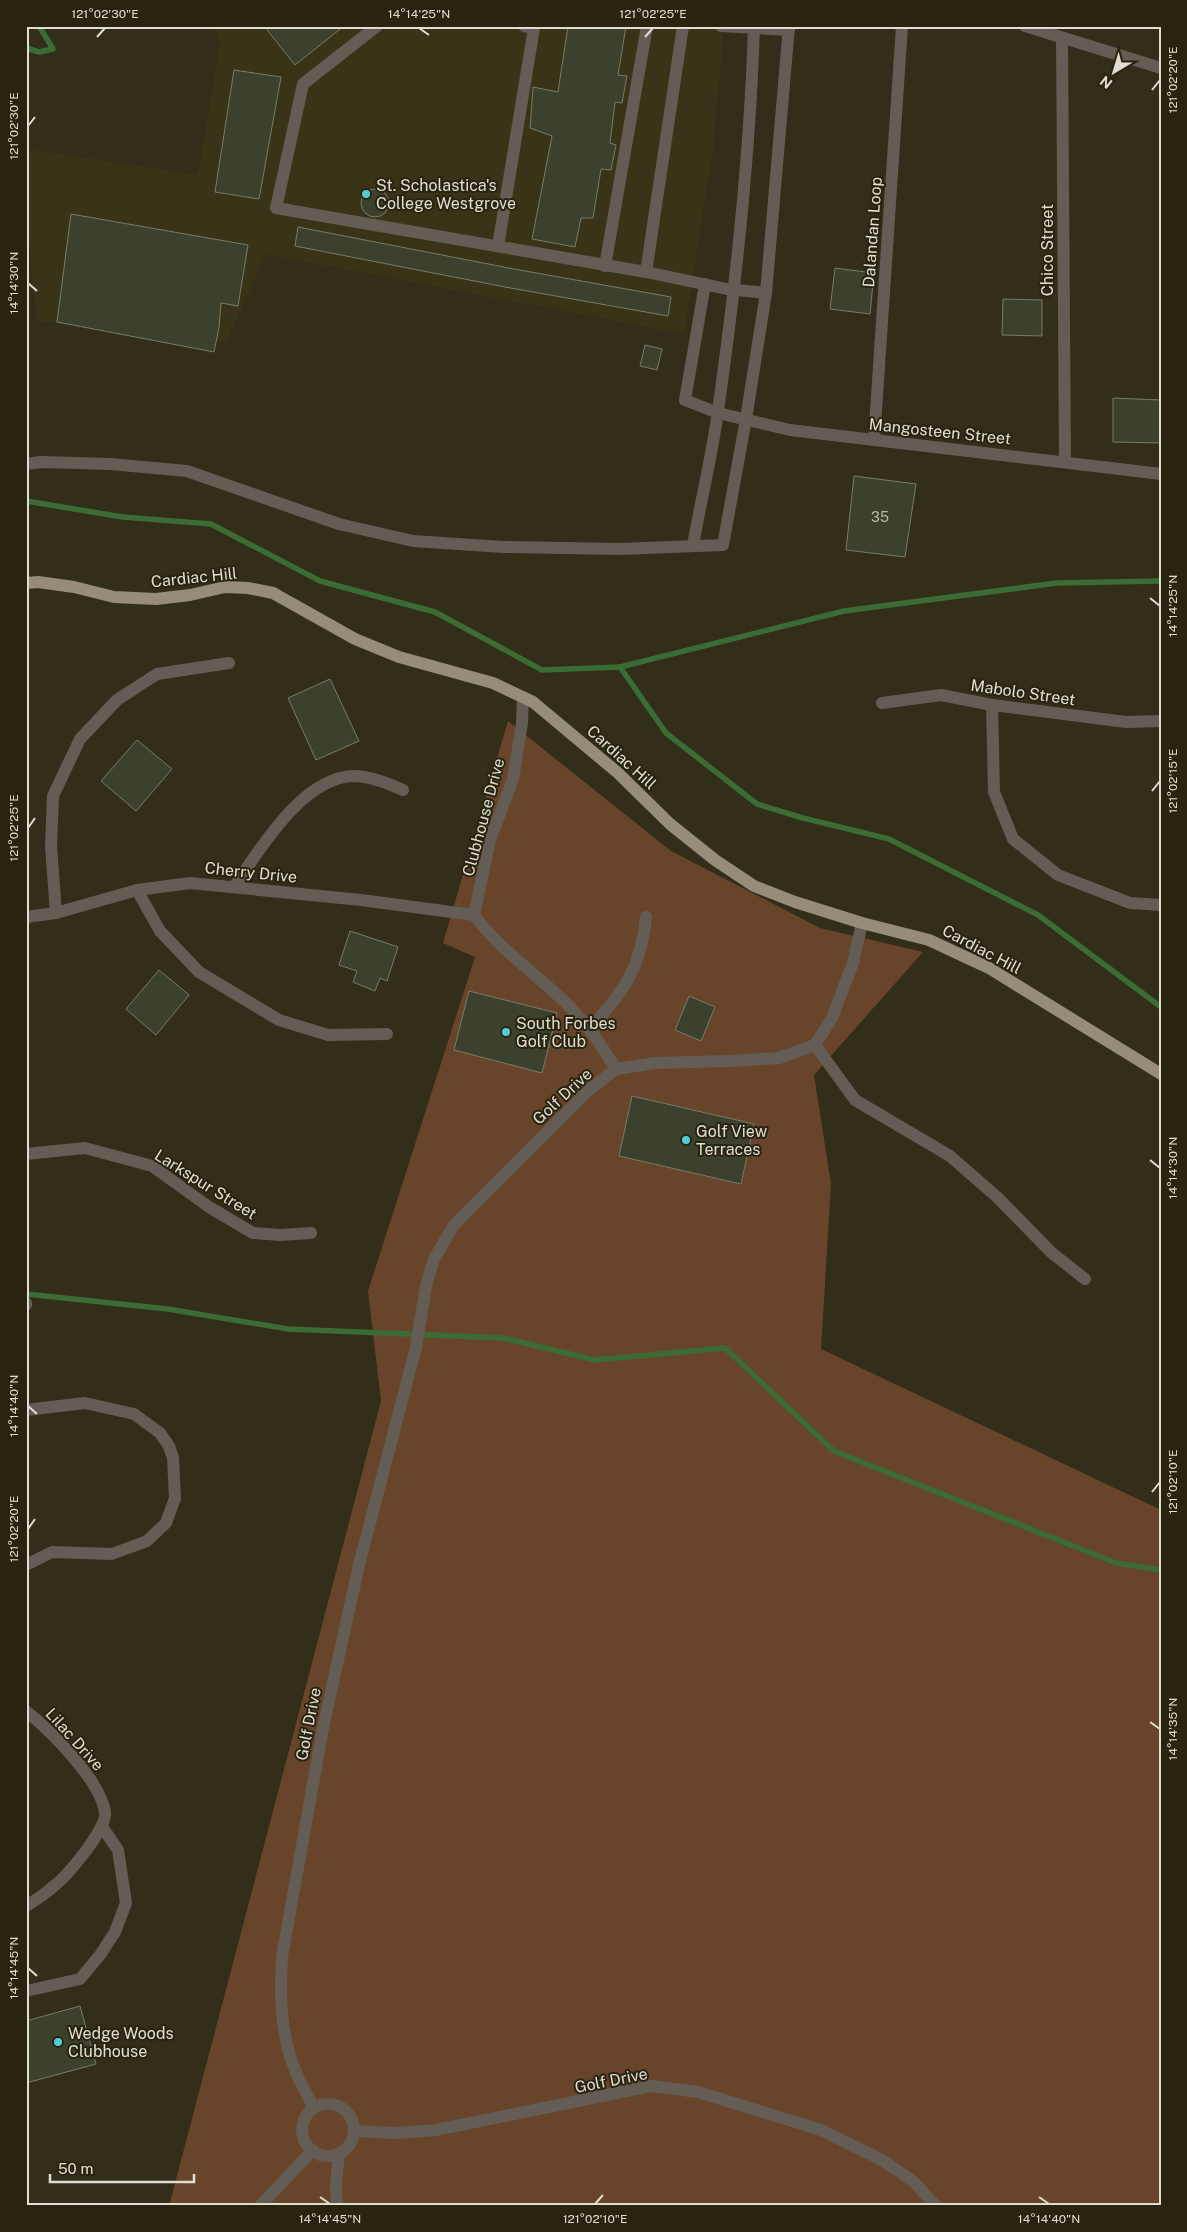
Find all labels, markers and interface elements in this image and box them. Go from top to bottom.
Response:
text: 121°02'30"E [71,7,139,21]
text: 14°14'25"N [388,7,450,21]
text: 121°02'25"E [619,7,687,21]
text: 121°02'20"E [1166,47,1180,114]
north arrow [1090,48,1140,98]
text: N [1097,73,1115,92]
text: 121°02'30"E [7,92,21,160]
place label: St. Scholastica's College Westgrove [376,176,516,213]
street label: Dalandan Loop [859,176,886,288]
marker: St. Scholastica's College Westgrove [360,188,372,200]
street label: Chico Street [1038,204,1057,296]
text: 14°14'30"N [7,252,21,314]
street label: Mangosteen Street [868,415,1012,448]
house number: 35 [871,509,889,525]
street label: Cardiac Hill [150,564,238,591]
text: 14°14'25"N [1166,575,1180,637]
street label: Mabolo Street [969,676,1077,709]
street label: Cardiac Hill [583,721,660,794]
text: 121°02'15"E [1166,748,1180,814]
street label: Clubhouse Drive [459,756,508,878]
text: 121°02'25"E [7,794,21,862]
street label: Cherry Drive [204,858,298,887]
street label: Cardiac Hill [939,921,1025,978]
place label: South Forbes Golf Club [516,1014,616,1051]
marker: South Forbes Golf Club [500,1026,512,1038]
street label: Golf Drive [529,1064,596,1128]
place label: Golf View Terraces [696,1122,768,1159]
marker: Golf View Terraces [680,1134,692,1146]
text: 14°14'30"N [1166,1137,1180,1199]
street label: Larkspur Street [151,1145,260,1223]
text: 14°14'40"N [7,1375,21,1437]
text: 121°02'10"E [1166,1450,1180,1514]
text: 121°02'20"E [7,1496,21,1563]
street label: Golf Drive [292,1686,325,1762]
text: 14°14'35"N [1166,1698,1180,1760]
street label: Lilac Drive [42,1704,108,1775]
text: 14°14'45"N [7,1937,21,1999]
place label: Wedge Woods Clubhouse [68,2024,174,2061]
marker: Wedge Woods Clubhouse [52,2036,64,2048]
street label: Golf Drive [573,2064,649,2097]
scale bar [50,2152,194,2184]
text: 50 m [58,2160,93,2177]
text: 14°14'45"N [299,2212,361,2226]
text: 121°02'10"E [563,2212,627,2226]
text: 14°14'40"N [1018,2212,1080,2226]

